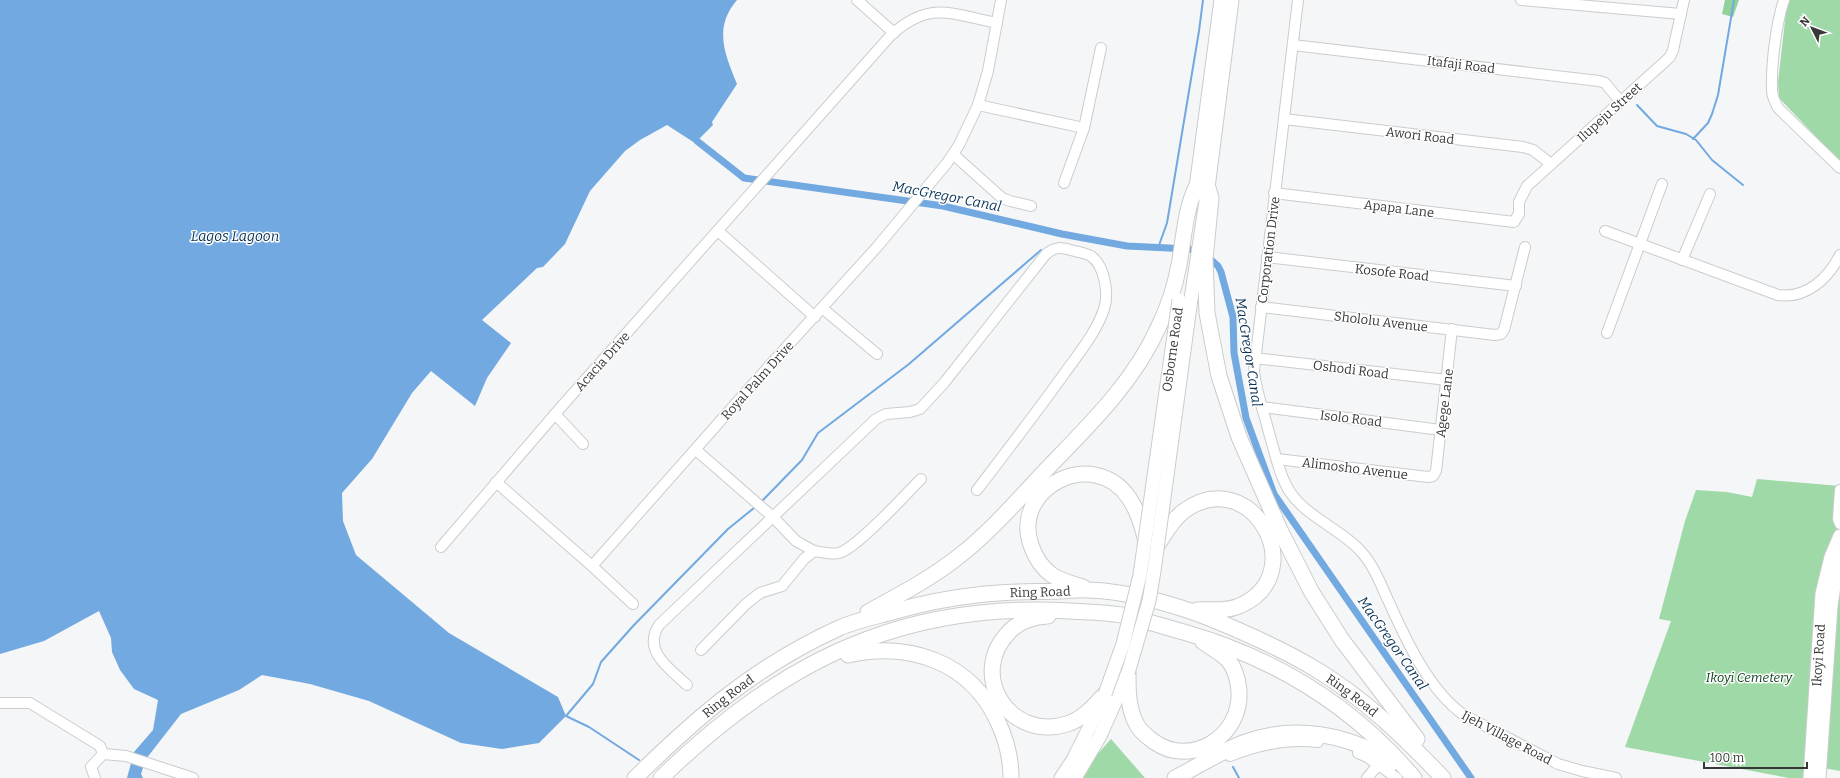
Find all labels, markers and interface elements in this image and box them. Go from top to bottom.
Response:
north arrow [1792,8,1832,48]
text: N [1797,14,1813,29]
street label: Itafaji Road [1426,53,1496,76]
street label: Ilupeju Street [1574,79,1645,145]
street label: Awori Road [1385,124,1455,147]
water label: MacGregor Canal [891,178,1003,215]
street label: Corporation Drive [1254,196,1283,304]
street label: Apapa Lane [1363,197,1435,220]
water label: Lagos Lagoon [191,228,279,245]
street label: Kosofe Road [1354,261,1430,284]
water label: MacGregor Canal [1231,296,1266,408]
street label: Osborne Road [1159,306,1186,393]
street label: Shololu Avenue [1333,308,1429,335]
street label: Acacia Drive [572,329,633,394]
street label: Royal Palm Drive [718,338,797,423]
street label: Oshodi Road [1312,357,1390,382]
street label: Agege Lane [1433,368,1456,438]
street label: Isolo Road [1319,407,1383,430]
street label: Alimosho Avenue [1301,455,1409,482]
street label: Ring Road [1009,584,1071,600]
water label: MacGregor Canal [1354,593,1431,694]
street label: Ikoyi Road [1809,623,1828,687]
park label: Ikoyi Cemetery [1706,670,1794,685]
street label: Ring Road [1323,671,1381,720]
street label: Ring Road [699,672,757,721]
street label: Ijeh Village Road [1459,707,1555,768]
scale bar [1704,744,1807,770]
text: 100 m [1710,751,1745,765]

